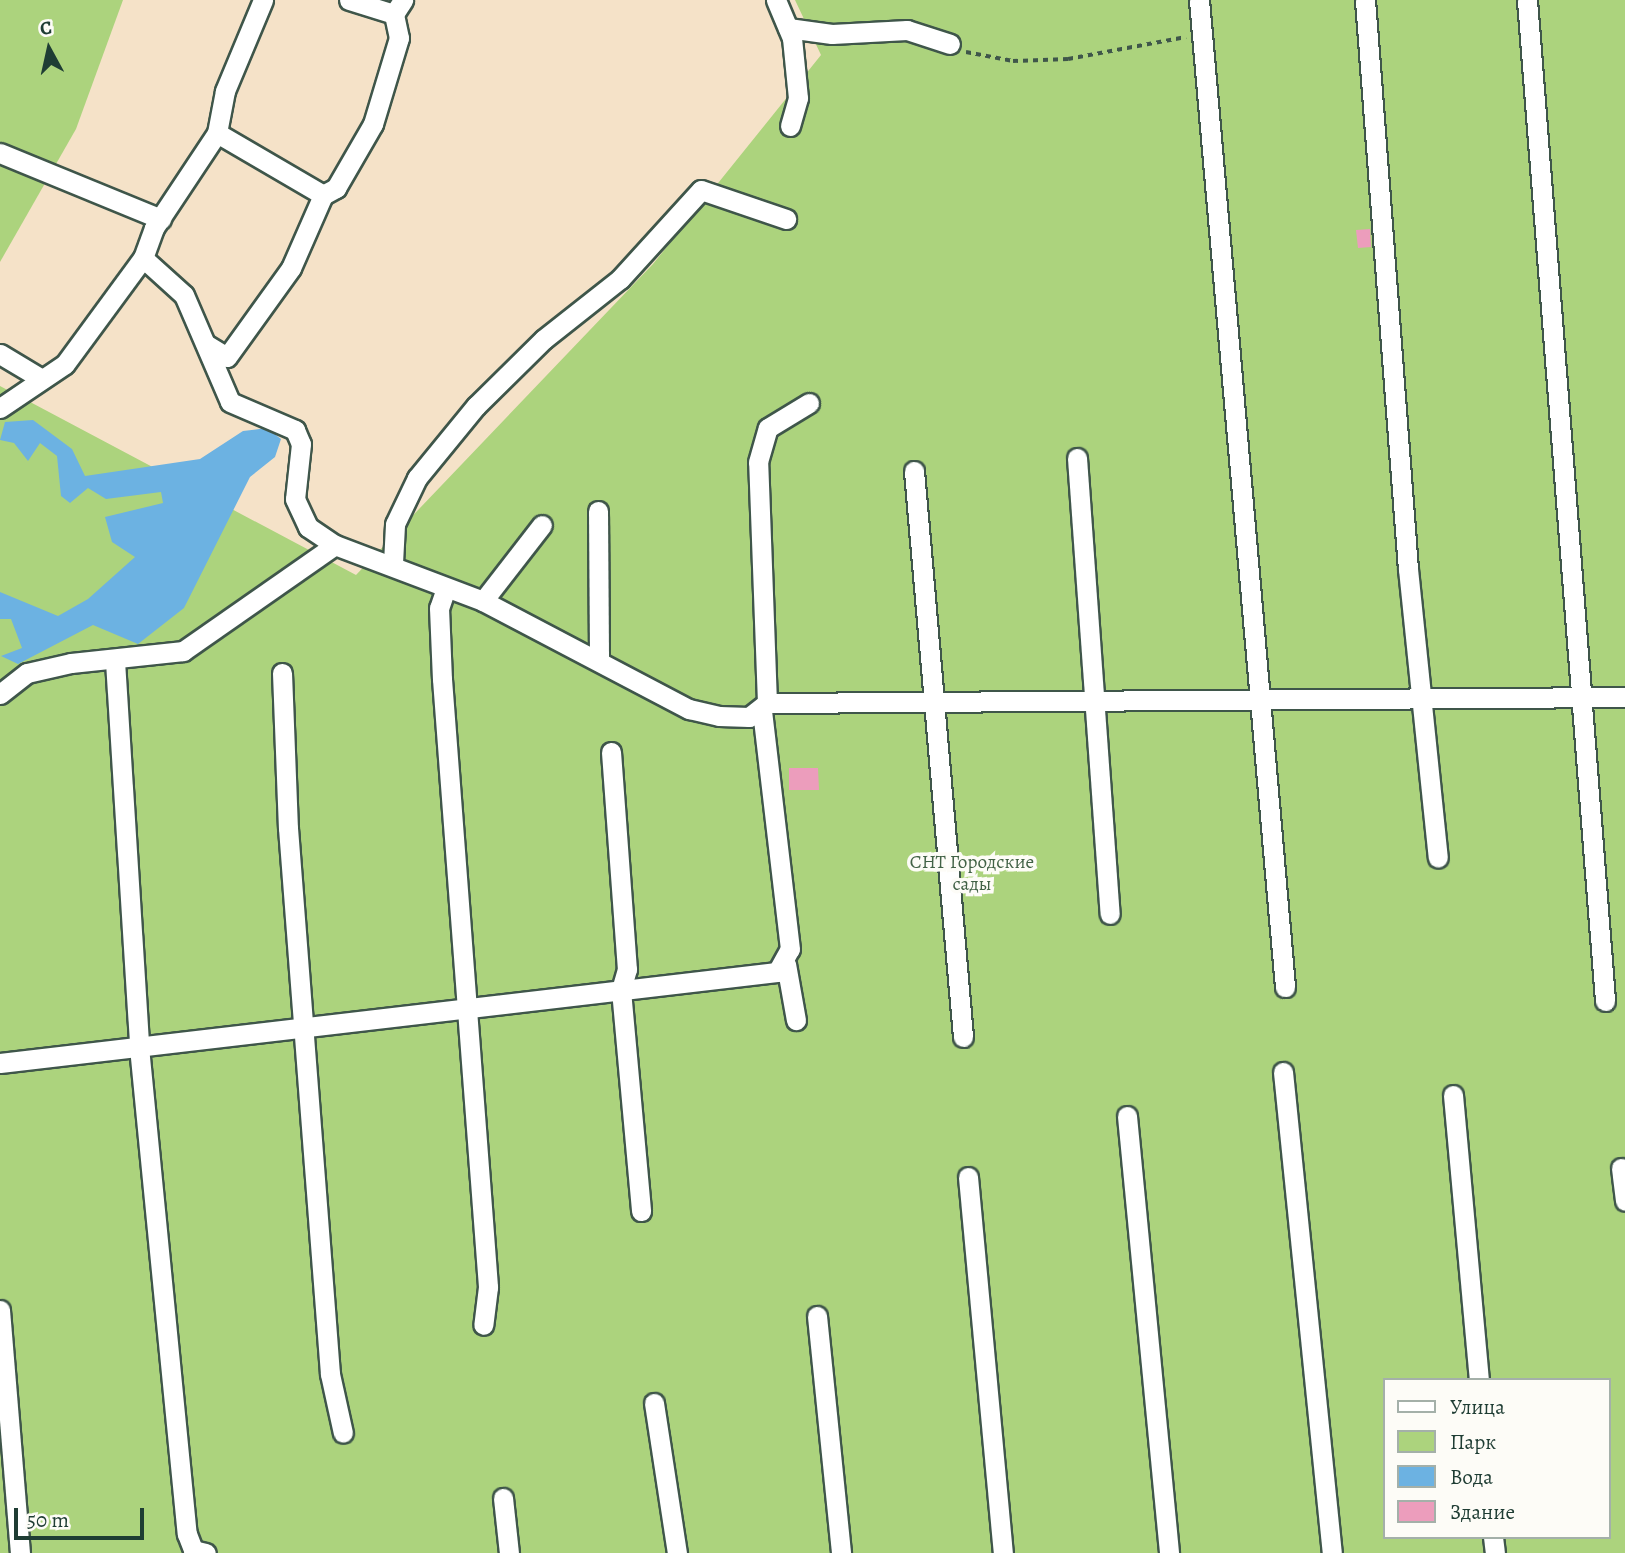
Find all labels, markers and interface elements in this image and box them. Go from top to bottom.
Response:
north arrow [14,14,84,84]
text: С [38,15,54,42]
park label: СНТ Городские сады [910,852,1034,896]
legend [1384,1378,1611,1539]
text: Улица [1450,1393,1505,1421]
text: Парк [1450,1428,1496,1456]
text: Вода [1450,1463,1493,1491]
scale bar [18,1494,147,1538]
text: Здание [1450,1498,1515,1526]
text: 50 m [27,1506,69,1534]

